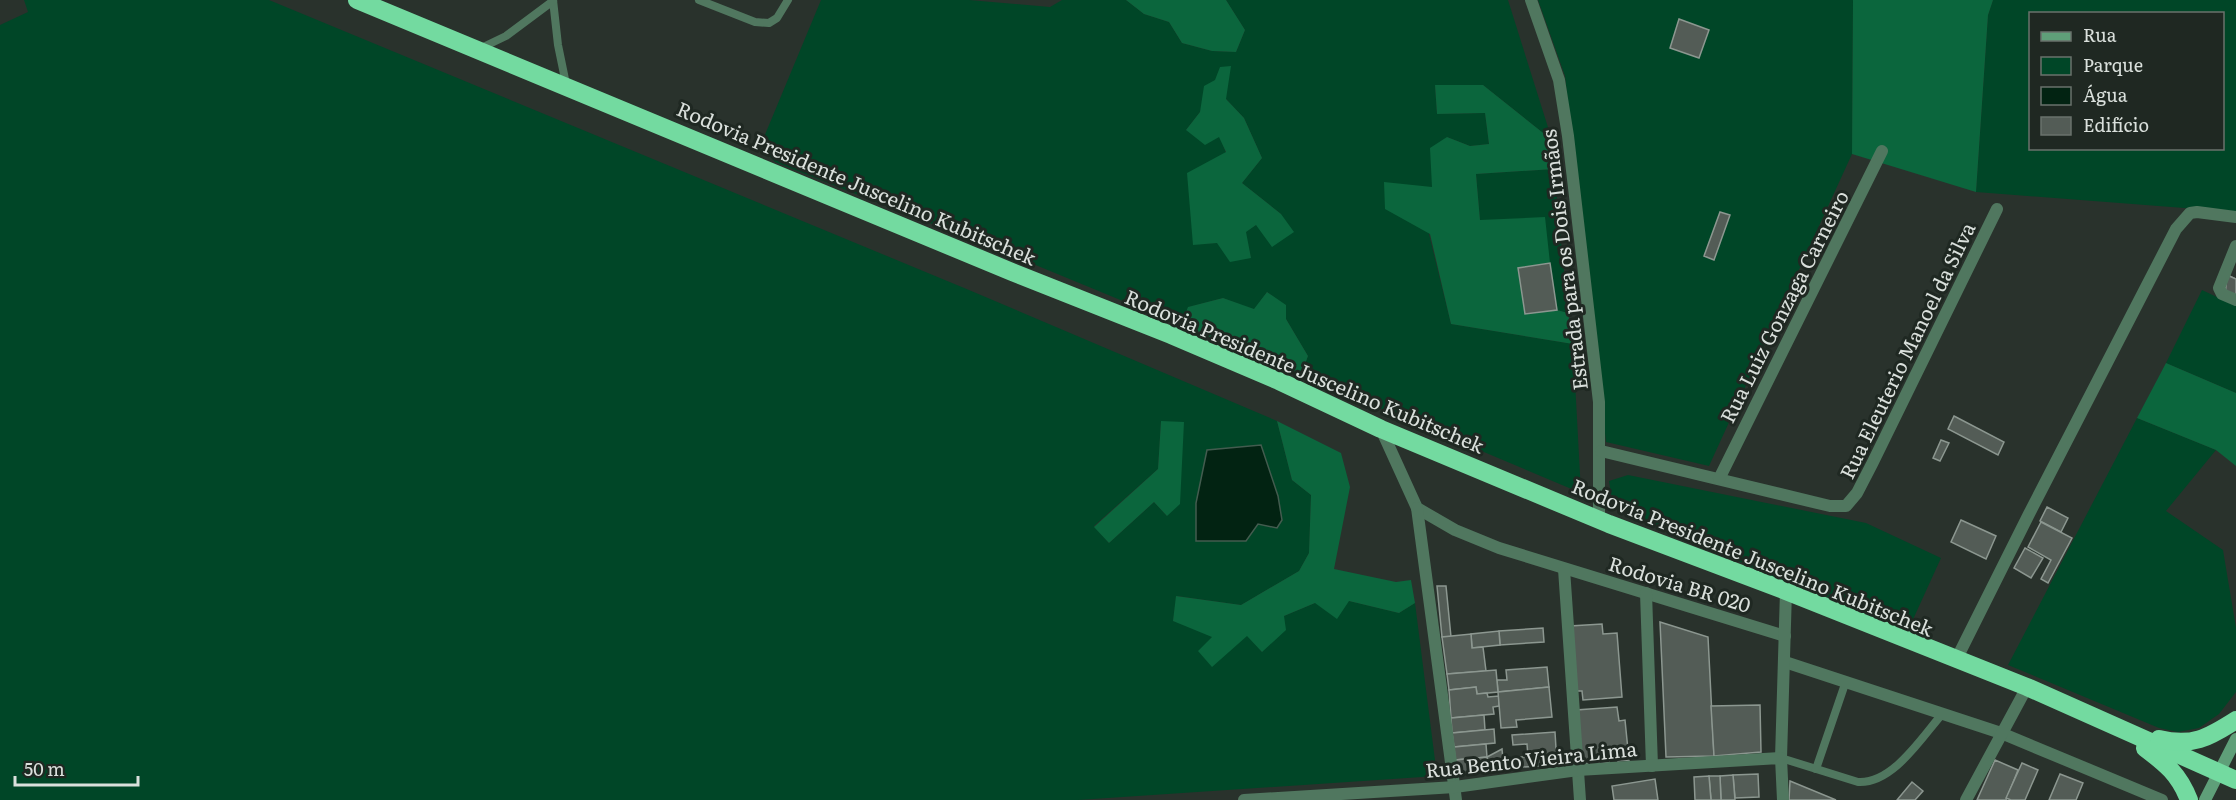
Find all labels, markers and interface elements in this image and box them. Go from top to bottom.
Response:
legend [2029,12,2224,150]
text: Rua [2083,21,2117,48]
text: Parque [2083,51,2143,78]
text: Água [2083,81,2128,108]
street label: Rodovia Presidente Juscelino Kubitschek [673,92,1042,272]
text: Edifício [2083,111,2149,138]
street label: Estrada para os Dois Irmãos [1532,128,1594,392]
street label: Rua Luiz Gonzaga Carneiro [1711,184,1855,428]
street label: Rua Eleuterio Manoel da Silva [1831,216,1981,484]
street label: Rodovia Presidente Juscelino Kubitschek [1121,280,1490,460]
street label: Rodovia Presidente Juscelino Kubitschek [1568,469,1939,643]
street label: Rodovia BR 020 [1605,547,1755,619]
street label: Rua Bento Vieira Lima [1424,732,1639,784]
scale bar [15,749,138,787]
text: 50 m [24,755,65,782]

